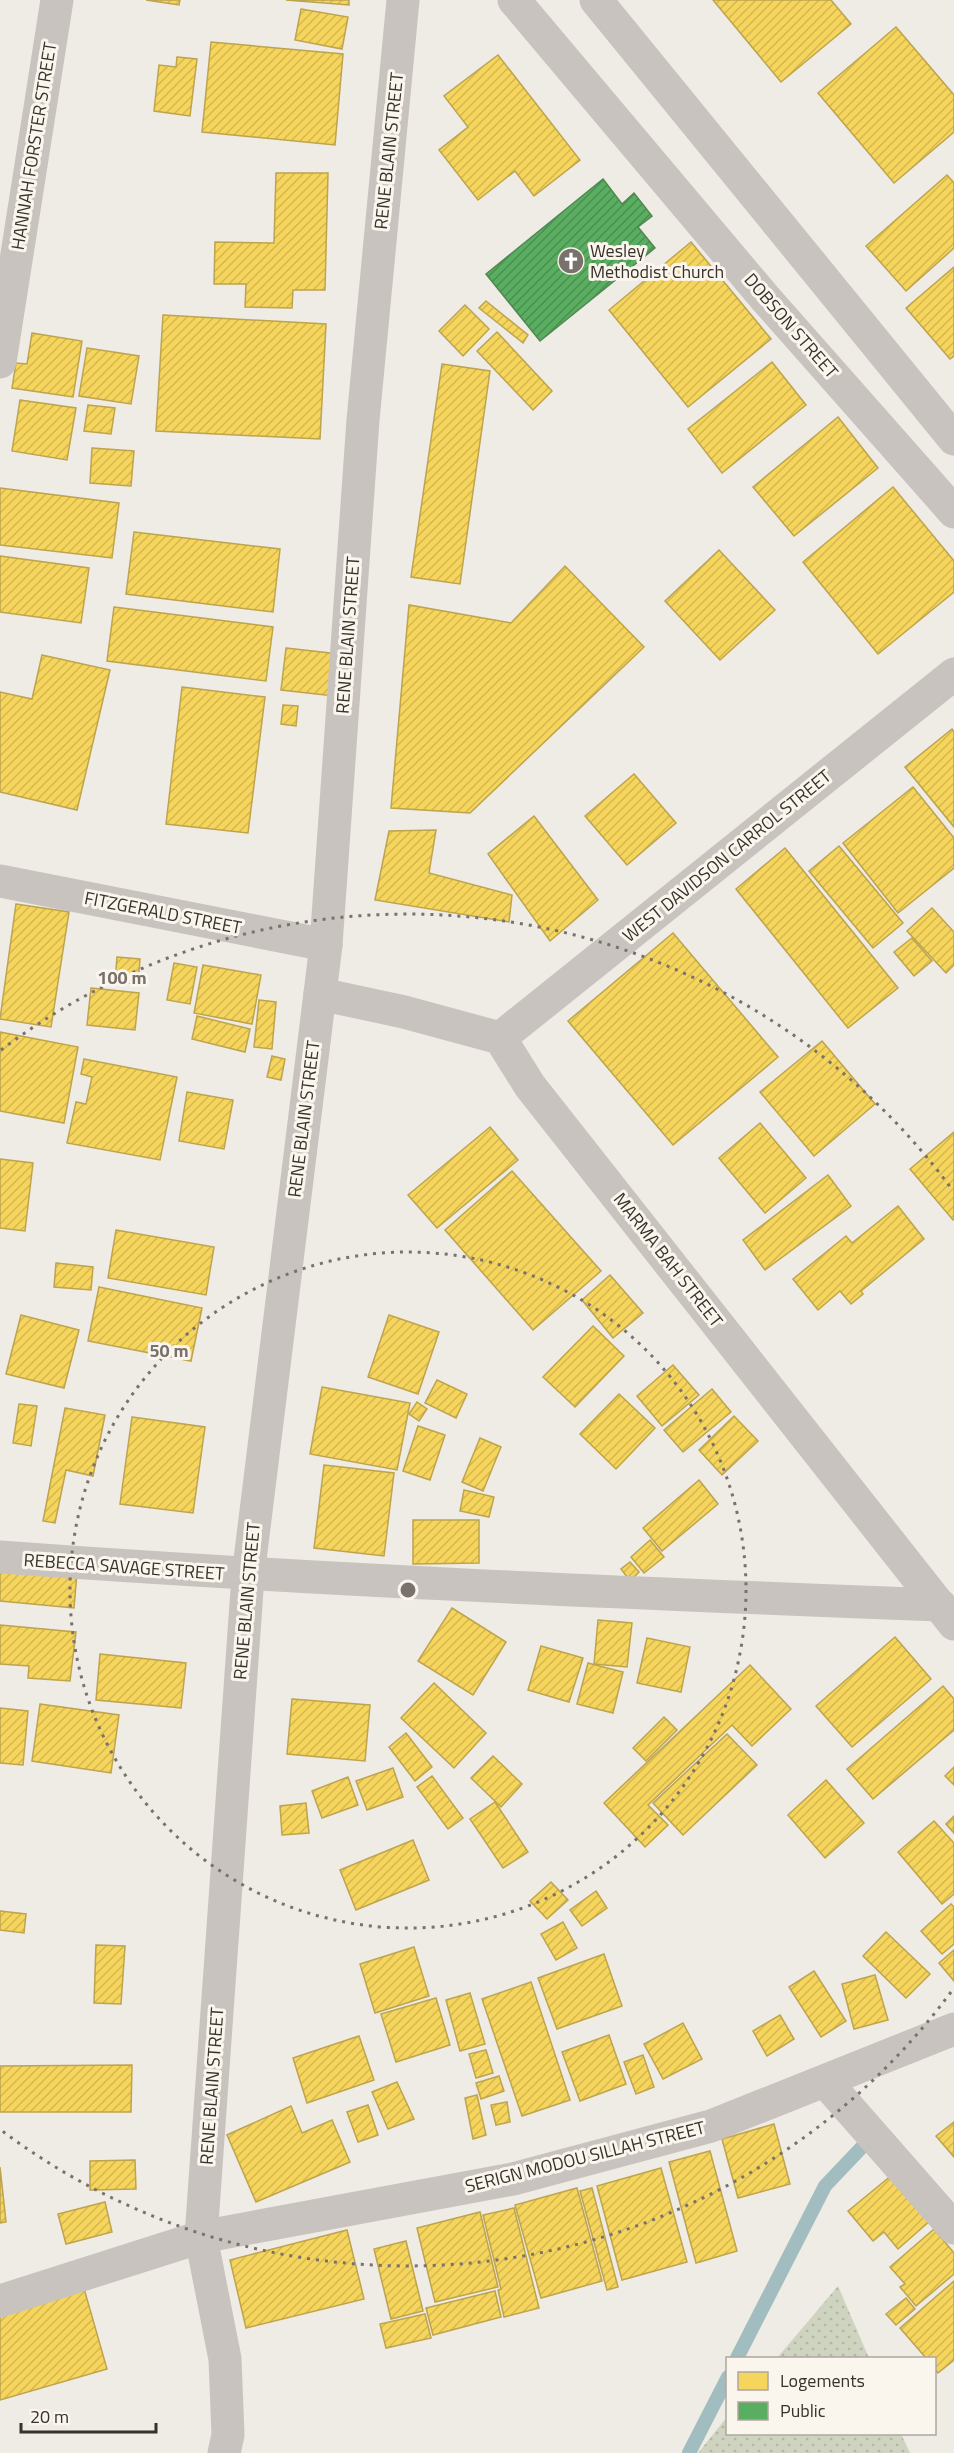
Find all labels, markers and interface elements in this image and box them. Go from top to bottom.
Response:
street label: HANNAH FORSTER STREET [4,39,63,252]
street label: RENE BLAIN STREET [367,71,410,231]
place label: Wesley Methodist Church [590,237,724,285]
church icon: Wesley Methodist Church [556,246,586,276]
street label: DOBSON STREET [738,267,845,385]
street label: RENE BLAIN STREET [329,555,367,715]
street label: WEST DAVIDSON CARROL STREET [616,762,837,948]
street label: FITZGERALD STREET [82,884,244,941]
text: 100 m [97,964,147,991]
street label: RENE BLAIN STREET [280,1038,327,1199]
street label: MARMA BAH STREET [607,1187,730,1333]
text: 50 m [149,1337,189,1364]
street label: RENE BLAIN STREET [226,1521,267,1681]
street label: REBECCA SAVAGE STREET [23,1546,226,1587]
centre of rings [398,1580,418,1600]
street label: RENE BLAIN STREET [193,2006,231,2166]
street label: SERIGN MODOU SILLAH STREET [462,2113,708,2199]
legend [726,2357,936,2435]
text: Logements [780,2367,865,2394]
scale bar [21,2396,156,2434]
text: Public [780,2397,826,2424]
text: 20 m [30,2403,69,2430]

